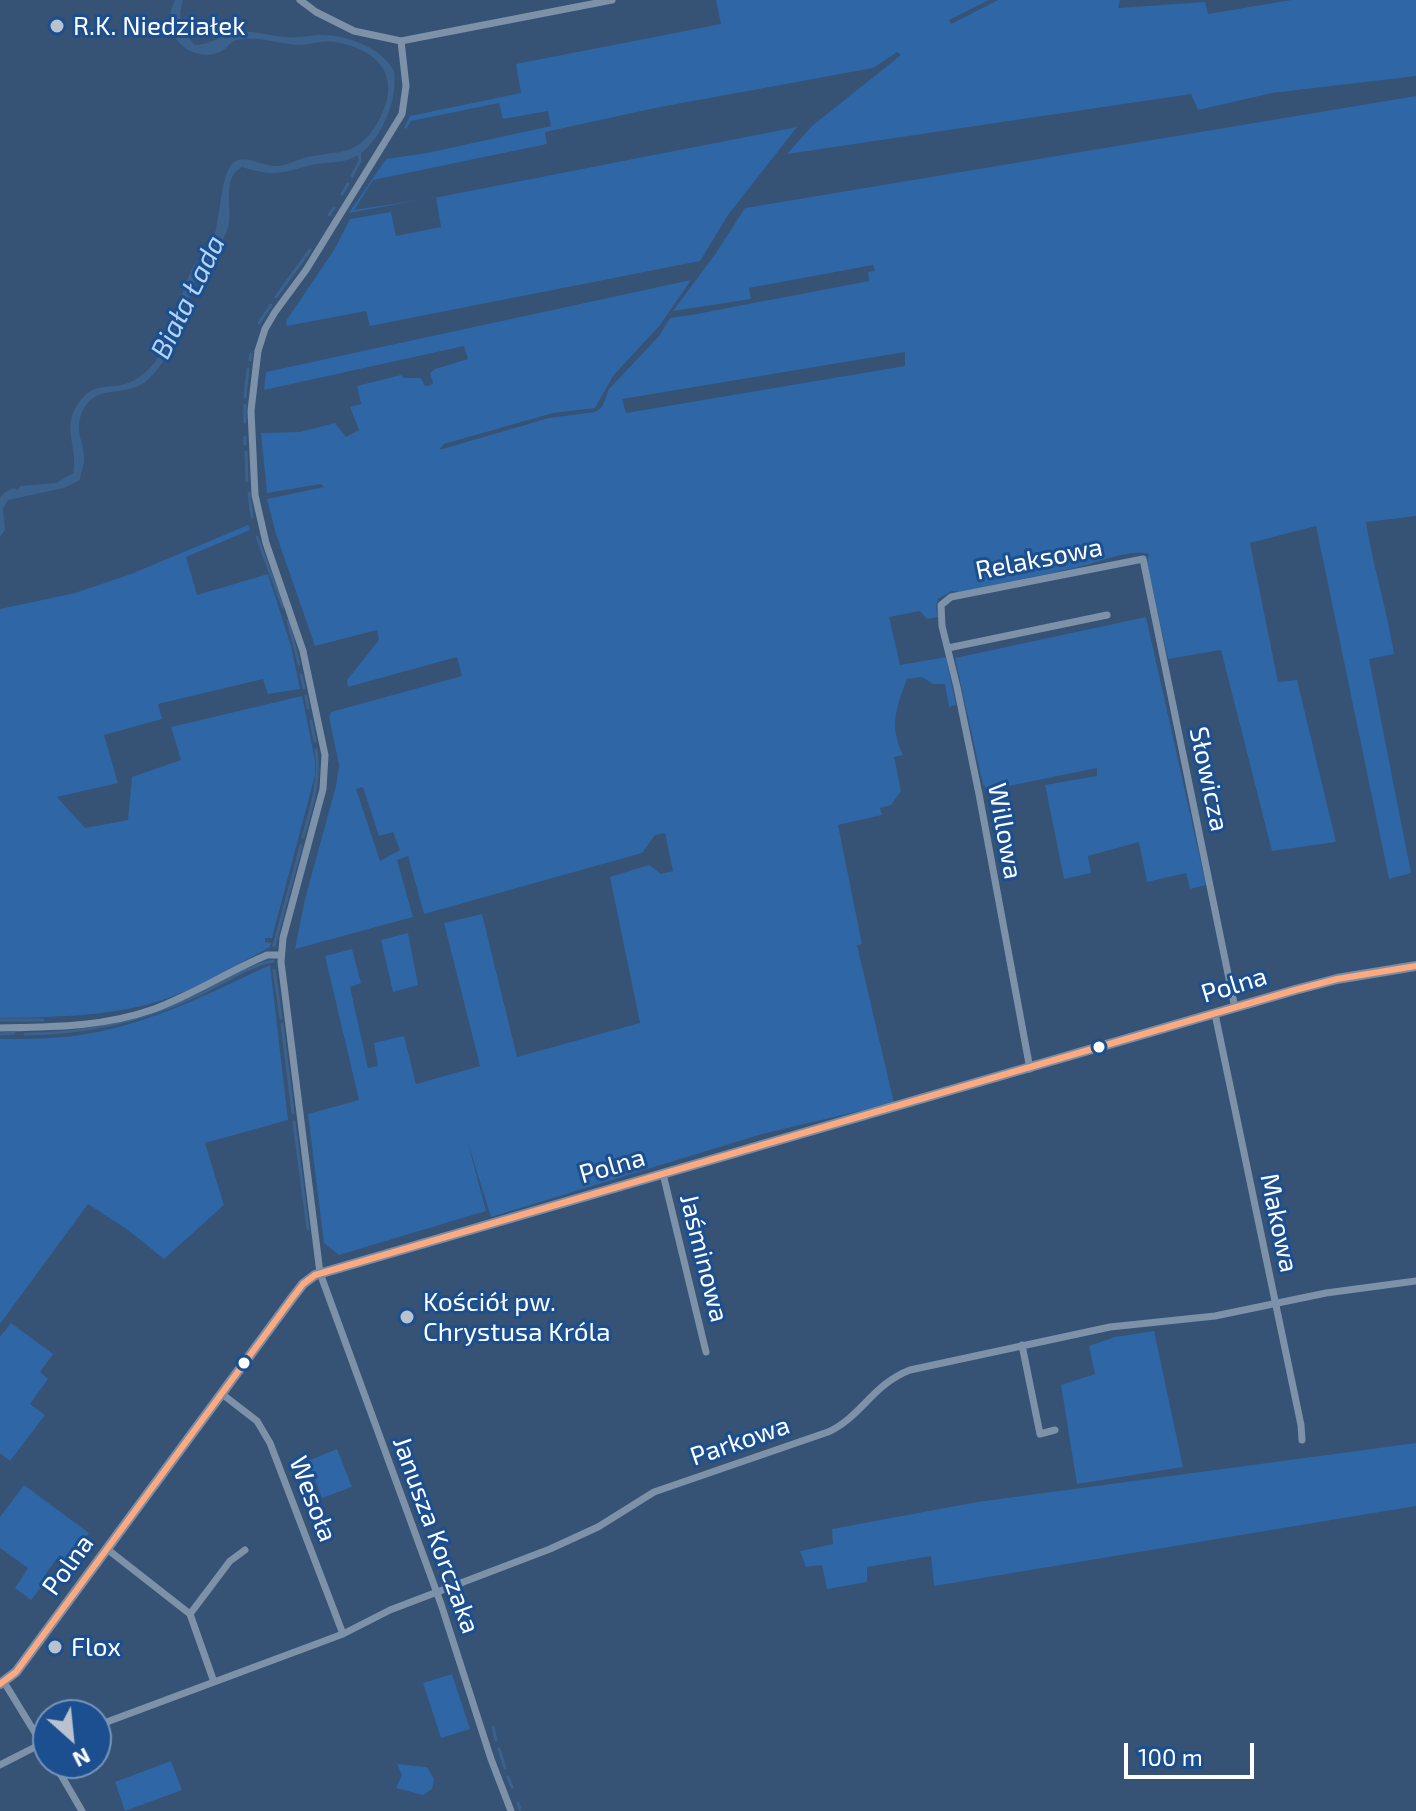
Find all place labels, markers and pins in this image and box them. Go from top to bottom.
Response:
place label: R.K. Niedziałek [73,10,245,42]
marker: R.K. Niedziałek [48,17,66,35]
unlabelled marker [1091,1039,1107,1055]
place label: Kościół pw. Chrystusa Króla [423,1286,611,1348]
marker: Kościół pw. Chrystusa Króla [398,1308,416,1326]
unlabelled marker [236,1355,252,1371]
place label: Flox [71,1631,121,1663]
marker: Flox [46,1638,64,1656]

